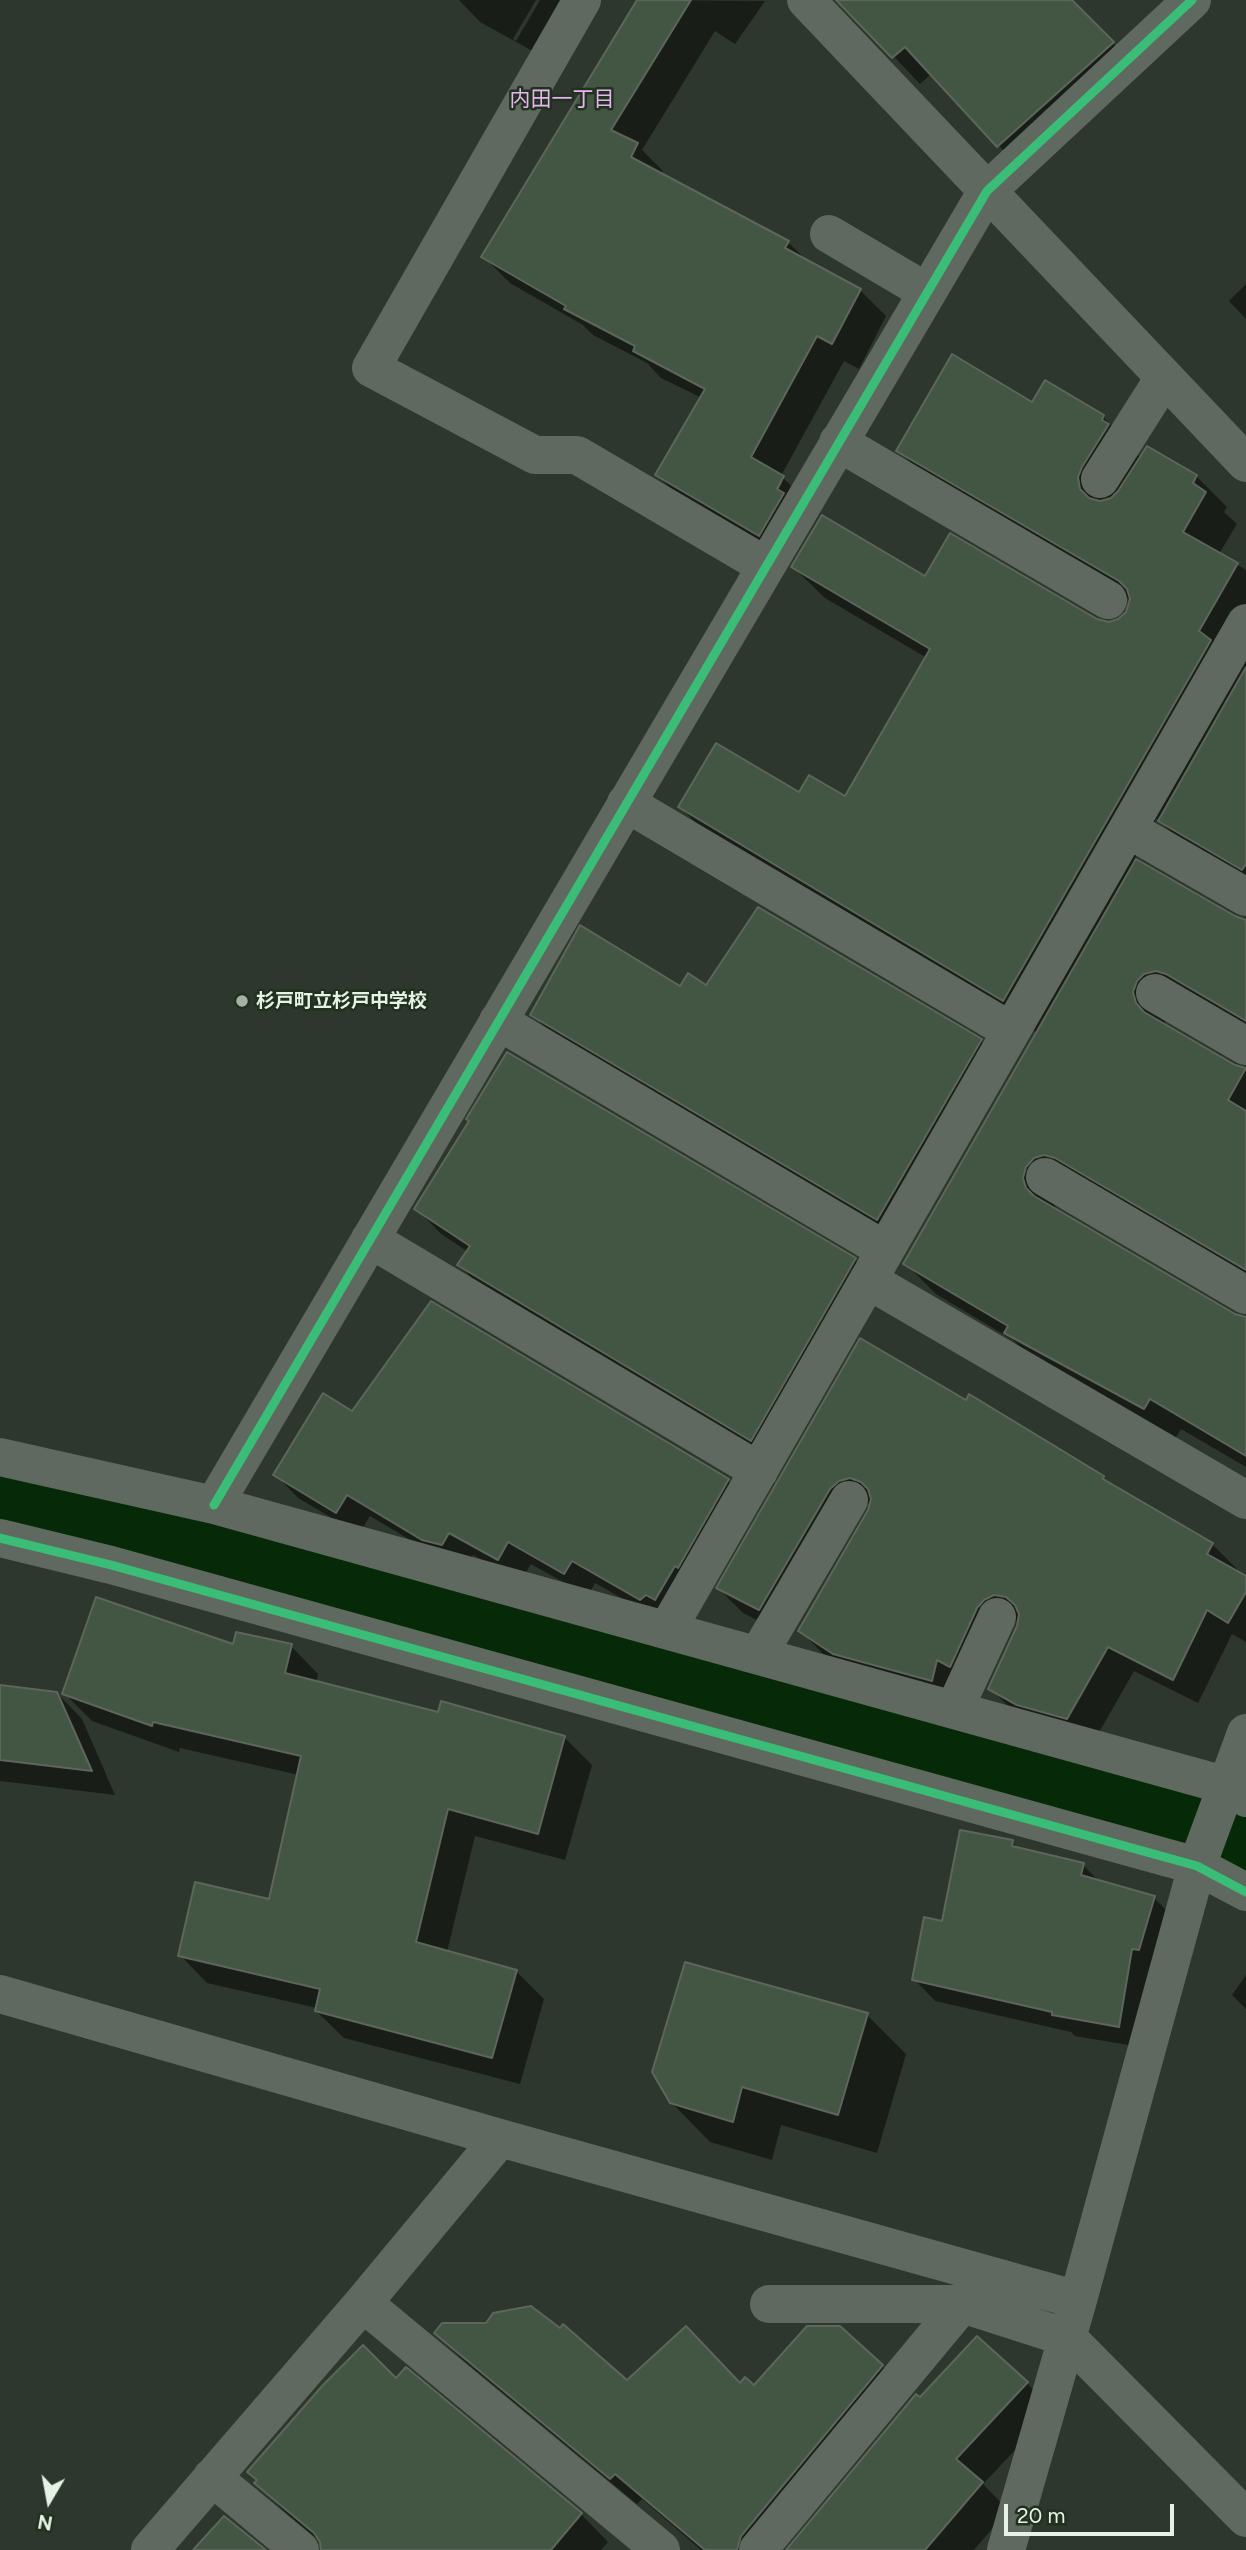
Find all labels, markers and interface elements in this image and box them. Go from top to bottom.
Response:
district label: 内田一丁目 [510,87,614,113]
place label: 杉戸町立杉戸中学校 [256,990,427,1012]
marker: 杉戸町立杉戸中学校 [234,993,250,1009]
north arrow [14,2466,84,2536]
scale bar [1008,2490,1178,2534]
text: 20 m [1017,2503,1065,2528]
text: N [36,2510,54,2535]

